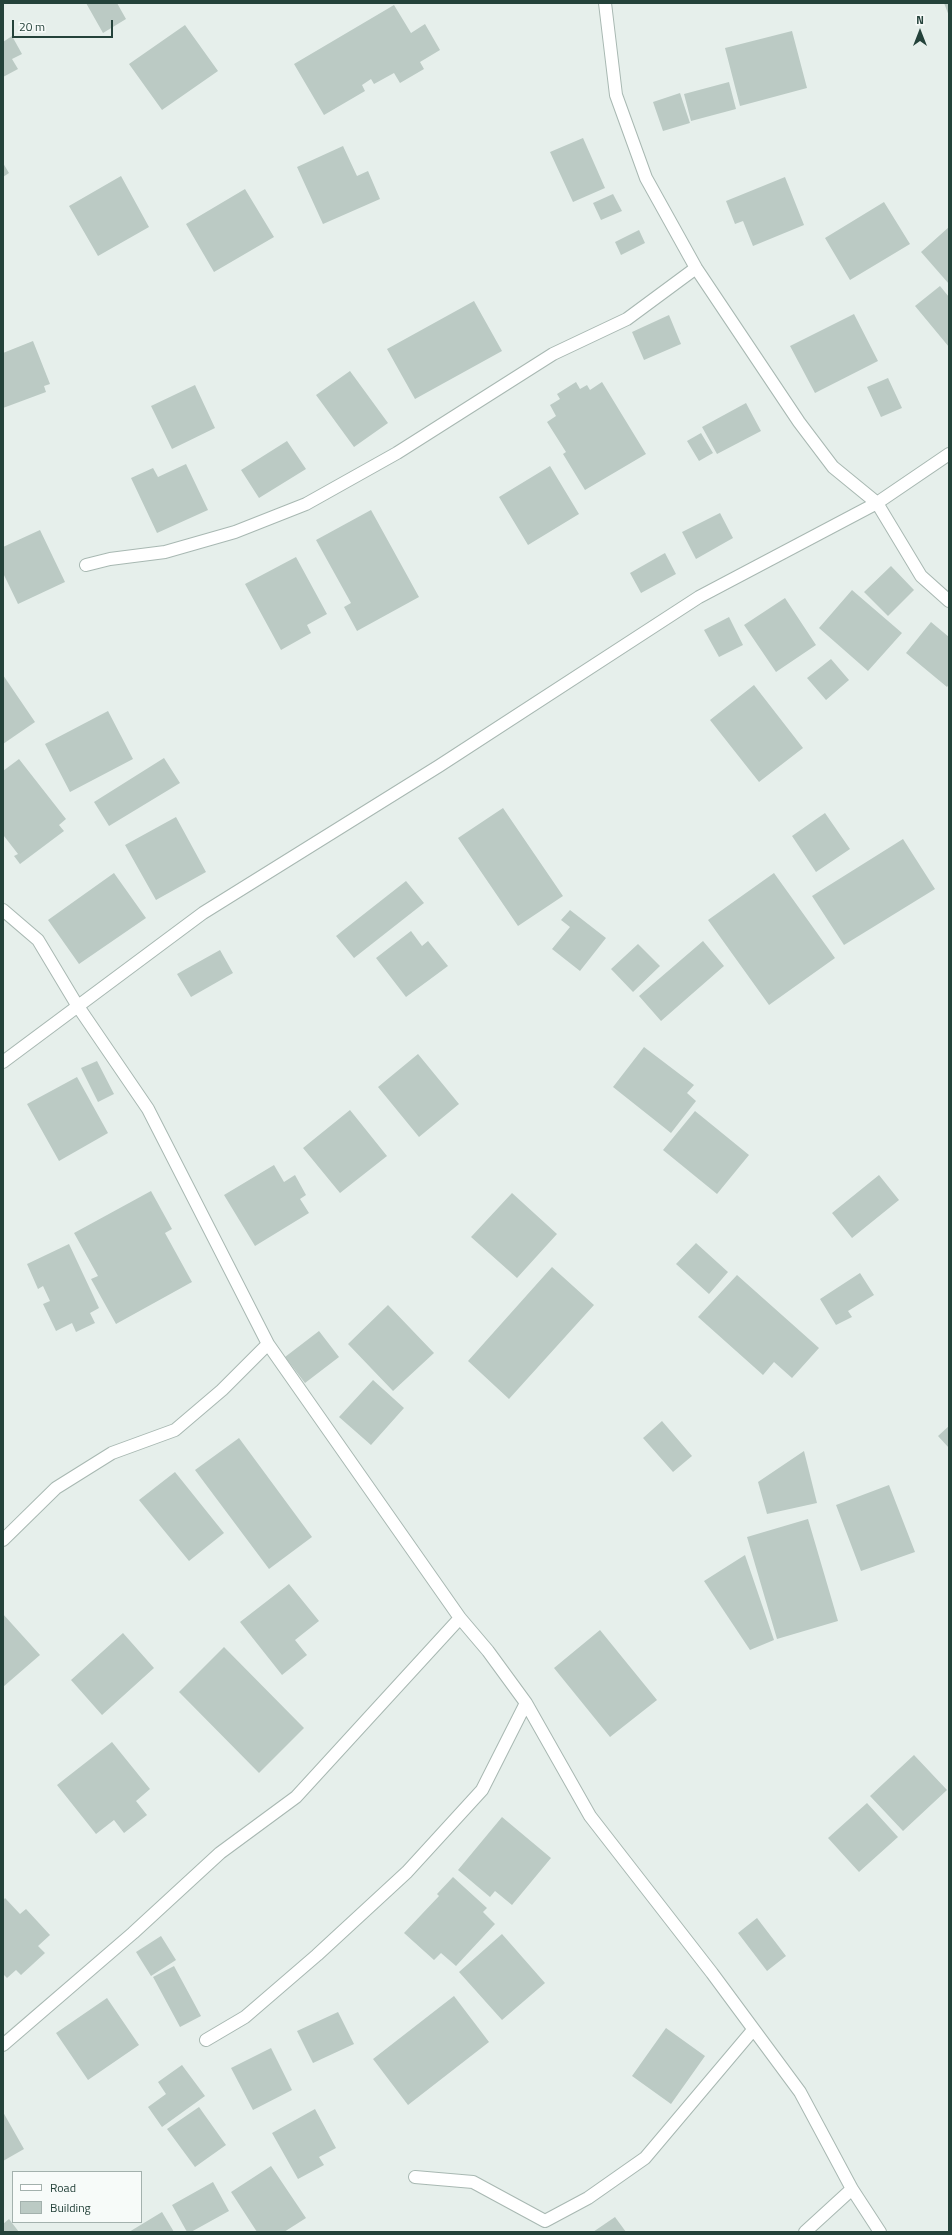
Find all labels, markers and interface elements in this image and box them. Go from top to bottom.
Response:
scale bar [14,12,115,38]
north arrow [900,12,940,52]
text: N [916,12,924,28]
text: 20 m [19,17,45,36]
legend [12,2171,142,2223]
text: Road [50,2178,76,2197]
text: Building [50,2198,91,2217]

